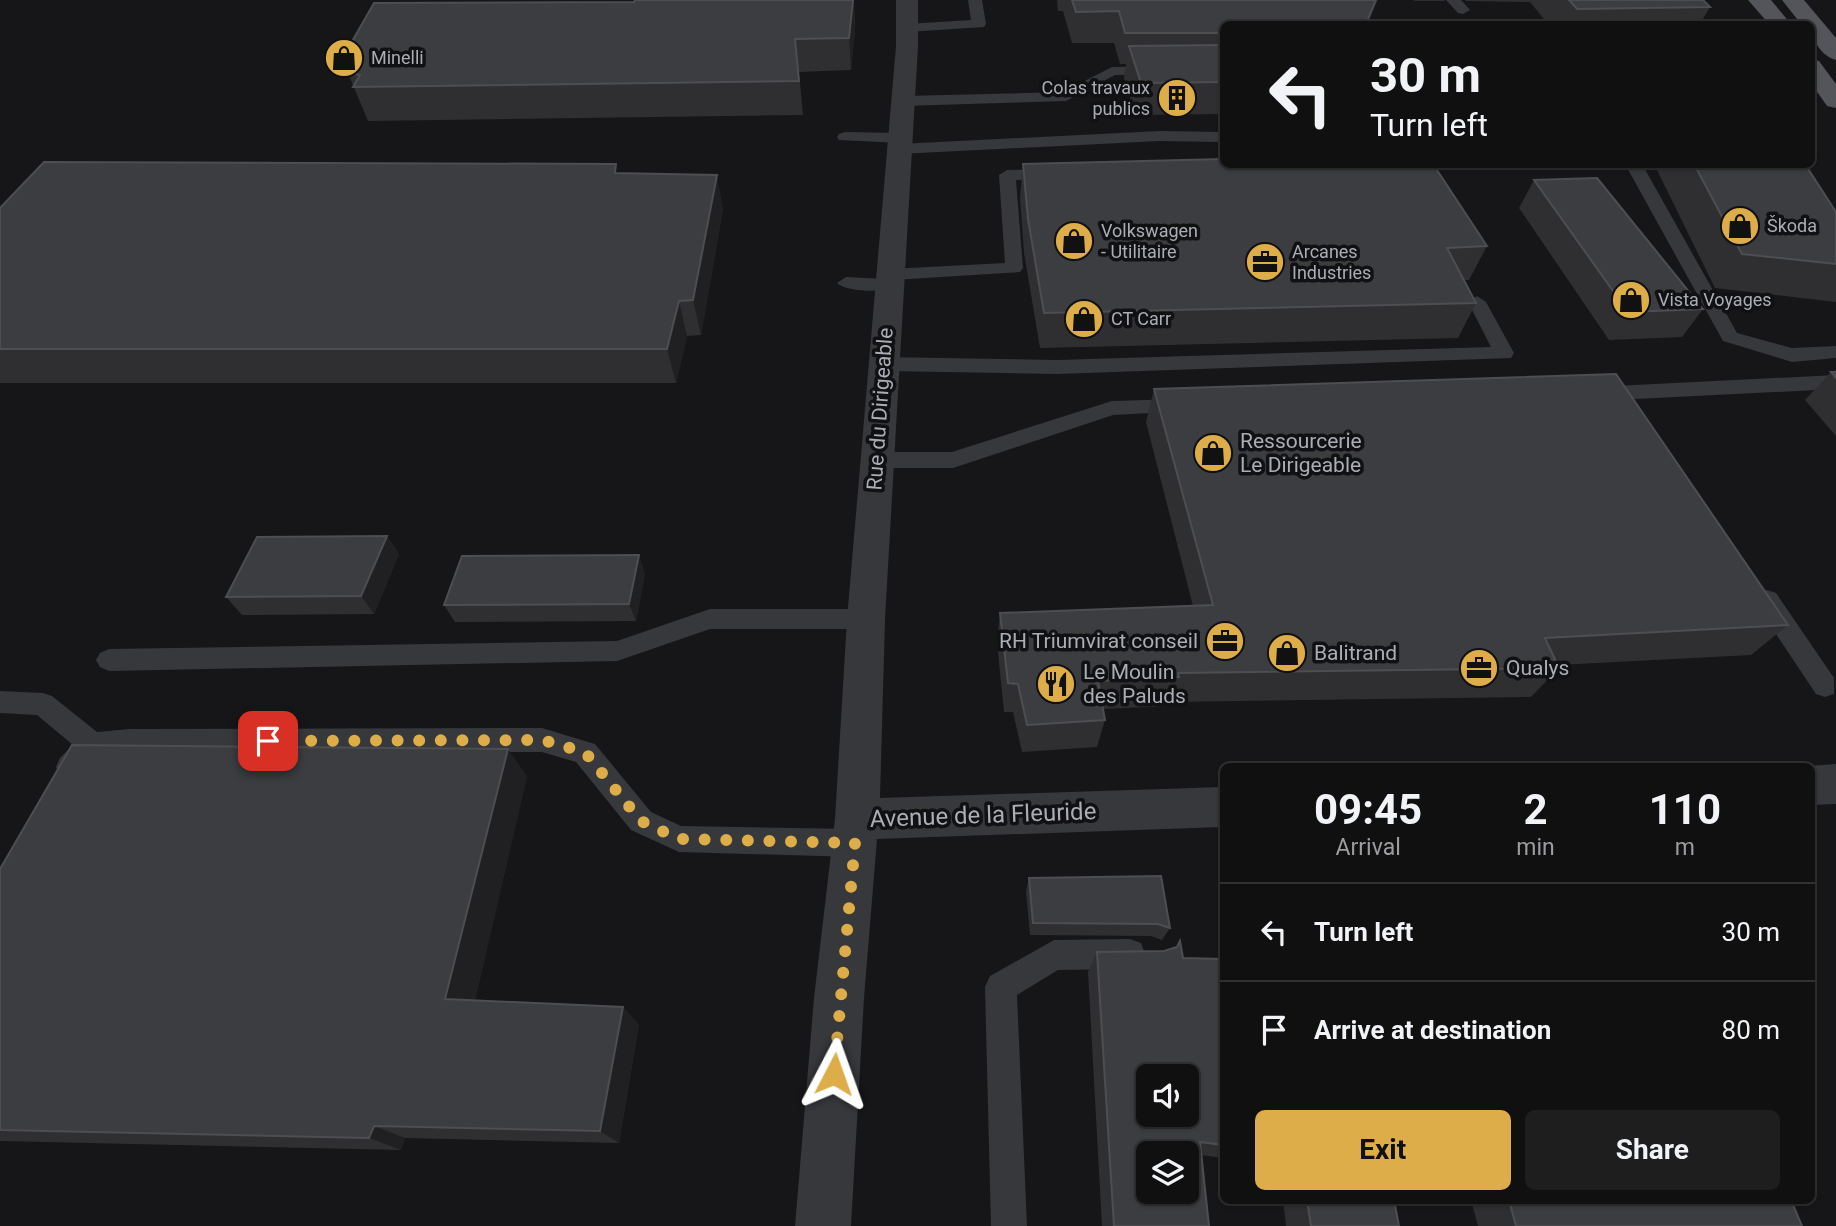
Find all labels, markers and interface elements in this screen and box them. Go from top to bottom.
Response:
shop icon: Minelli [323,37,365,79]
place label: Minelli [371,47,424,68]
text: 30 m [1370,47,1481,104]
icon: left [1255,49,1346,140]
place label: Colas travaux publics [1042,77,1150,119]
building icon: Colas travaux publics [1156,77,1198,119]
text: Turn left [1370,106,1488,144]
shop icon: Škoda [1719,205,1761,247]
place label: Škoda [1767,215,1817,236]
shop icon: Volkswagen - Utilitaire [1053,220,1095,262]
place label: Volkswagen - Utilitaire [1101,220,1198,262]
office icon: Arcanes Industries [1244,241,1286,283]
place label: Arcanes Industries [1292,241,1371,283]
shop icon: Vista Voyages [1610,279,1652,321]
place label: Vista Voyages [1658,289,1772,310]
shop icon: CT Carr [1063,298,1105,340]
place label: CT Carr [1111,308,1171,329]
street label: Rue du Dirigeable [862,327,898,491]
place label: Ressourcerie Le Dirigeable [1240,429,1362,477]
shop icon: Ressourcerie Le Dirigeable [1192,432,1234,474]
office icon: RH Triumvirat conseil [1204,620,1246,662]
place label: RH Triumvirat conseil [999,629,1198,653]
shop icon: Balitrand [1266,632,1308,674]
place label: Balitrand [1314,641,1397,665]
office icon: Qualys [1458,647,1500,689]
place label: Qualys [1506,656,1569,680]
place label: Le Moulin des Paluds [1083,660,1186,708]
restaurant icon: Le Moulin des Paluds [1035,663,1077,705]
pin [238,711,298,771]
icon: arrive [249,722,287,760]
text: 09:45 [1314,785,1422,834]
text: 2 [1523,785,1548,834]
text: 110 [1649,785,1721,834]
street label: Avenue de la Fleuride [869,797,1097,833]
text: Arrival [1335,834,1401,861]
text: min [1516,834,1555,861]
text: m [1675,834,1695,861]
icon: left [1255,913,1293,951]
text: Turn left [1314,917,1413,947]
text: 30 m [1722,917,1780,947]
icon: arrive [1255,1011,1293,1049]
text: Arrive at destination [1314,1015,1551,1045]
text: 80 m [1722,1015,1780,1045]
position arrow [797,1037,871,1111]
map controls [1136,1064,1199,1204]
button: sound [1136,1064,1199,1127]
button: Exit [1255,1110,1511,1190]
button: Share [1525,1110,1780,1190]
button: layers [1136,1141,1199,1204]

